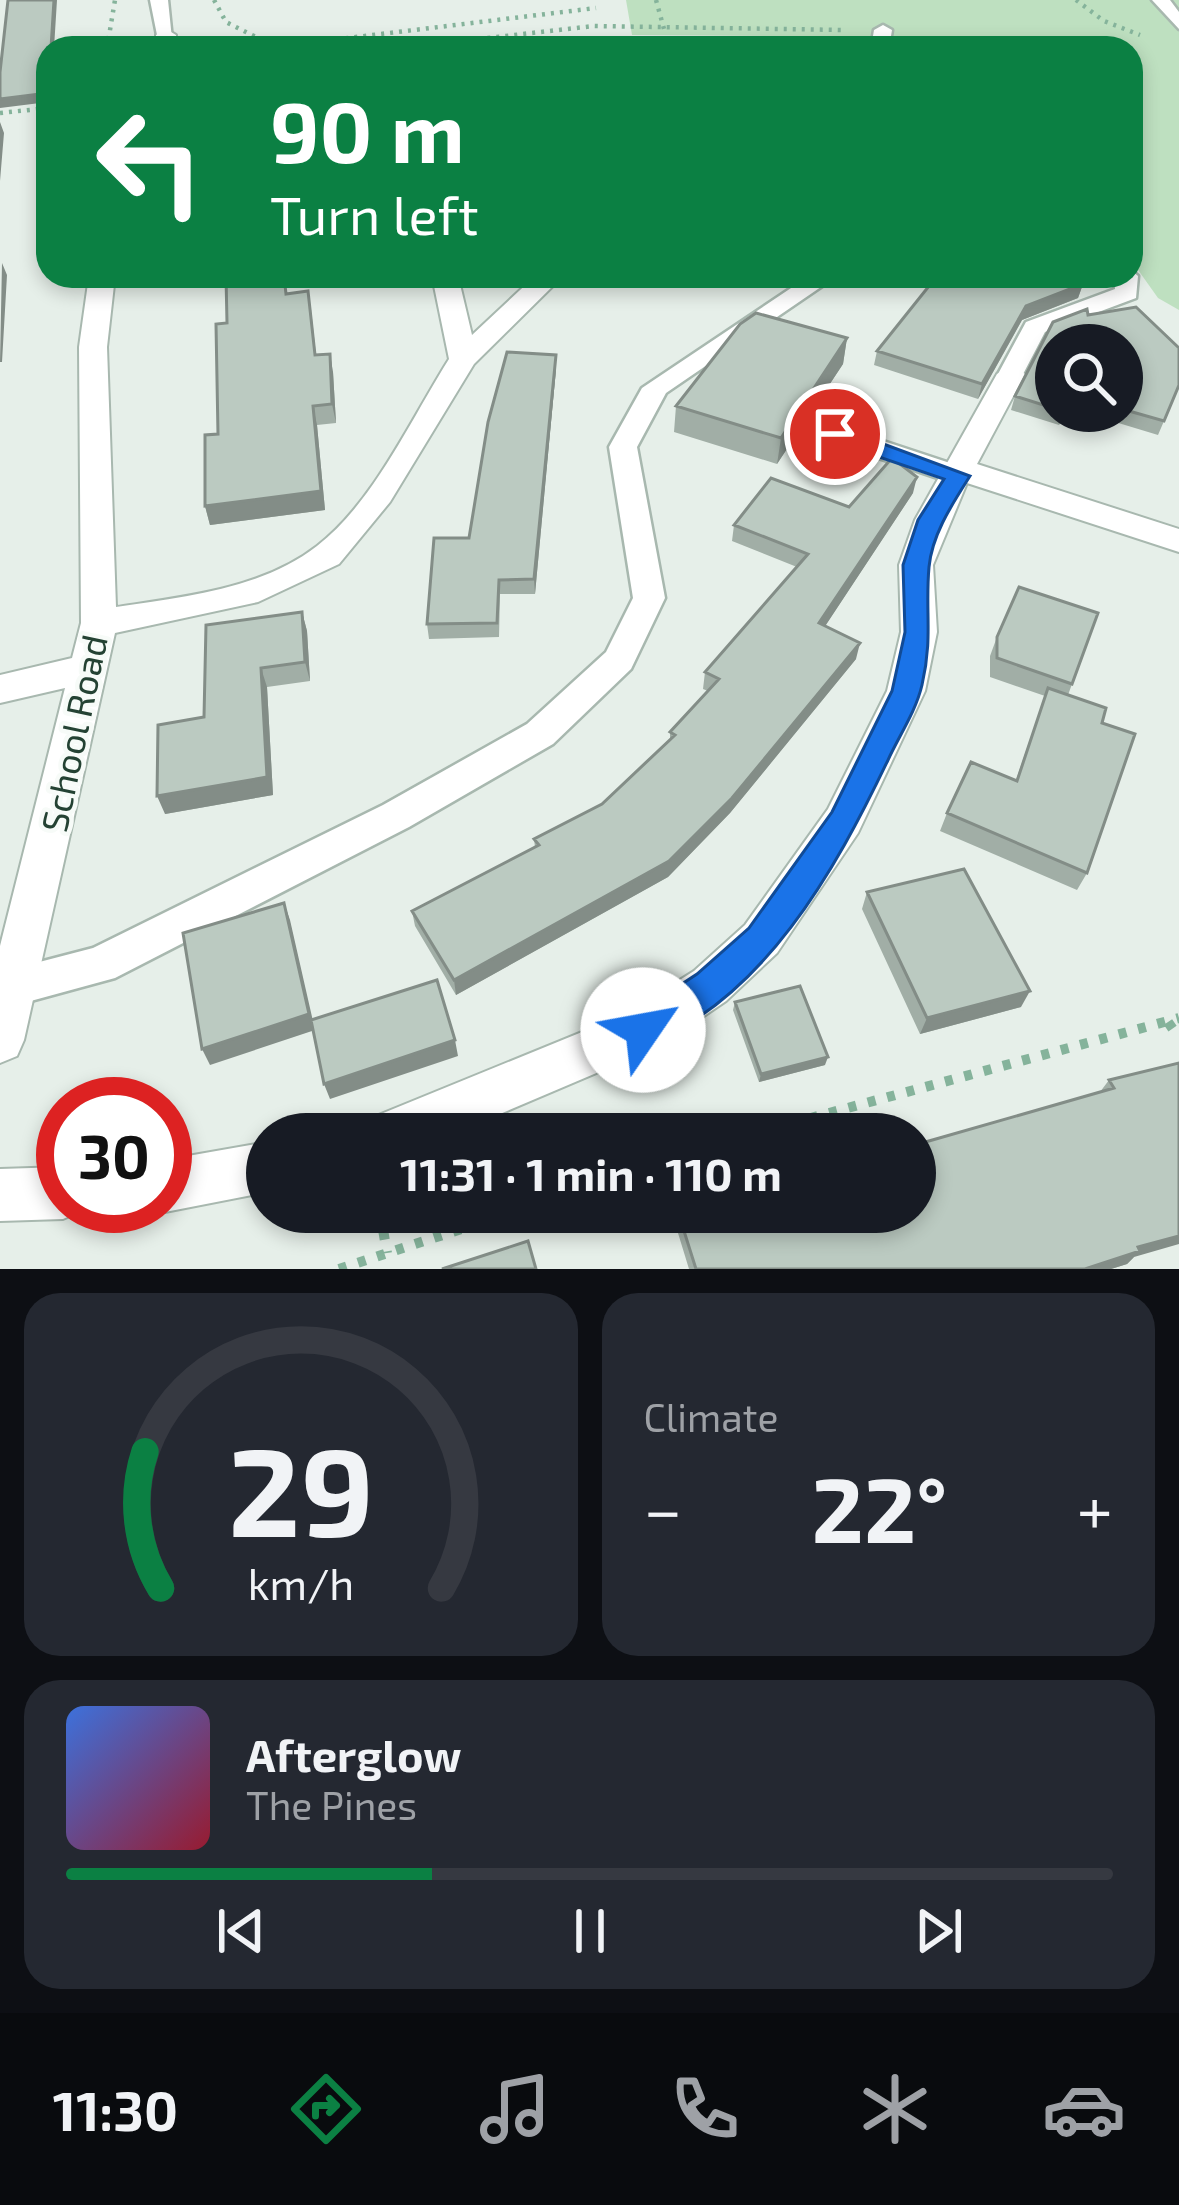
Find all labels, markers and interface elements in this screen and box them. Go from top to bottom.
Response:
text: 90 m [270,79,465,180]
icon: left [72,84,228,240]
text: Turn left [270,181,479,246]
map controls [1035,324,1143,432]
button: search [1035,324,1143,432]
pin [784,383,886,485]
icon: arrive [802,401,868,467]
street label: School Road [31,631,115,835]
position arrow [580,967,706,1093]
speed limit sign: 30 [36,1077,192,1233]
text: 11:31 · 1 min · 110 m [400,1146,782,1200]
text: Climate [644,1393,778,1440]
text: 29 [228,1412,374,1562]
text: 22° [812,1453,947,1561]
text: − [644,1468,682,1547]
text: + [1077,1468,1113,1547]
text: km/h [247,1556,354,1608]
text: Afterglow [246,1727,462,1781]
text: The Pines [246,1781,417,1828]
icon: previous [208,1898,274,1964]
icon: pause [557,1898,623,1964]
icon: next [906,1898,972,1964]
icon: directions [284,2067,368,2151]
icon: music [473,2067,557,2151]
icon: phone [663,2067,747,2151]
icon: climate [853,2067,937,2151]
icon: car [1042,2067,1126,2151]
text: 11:30 [53,2077,178,2142]

